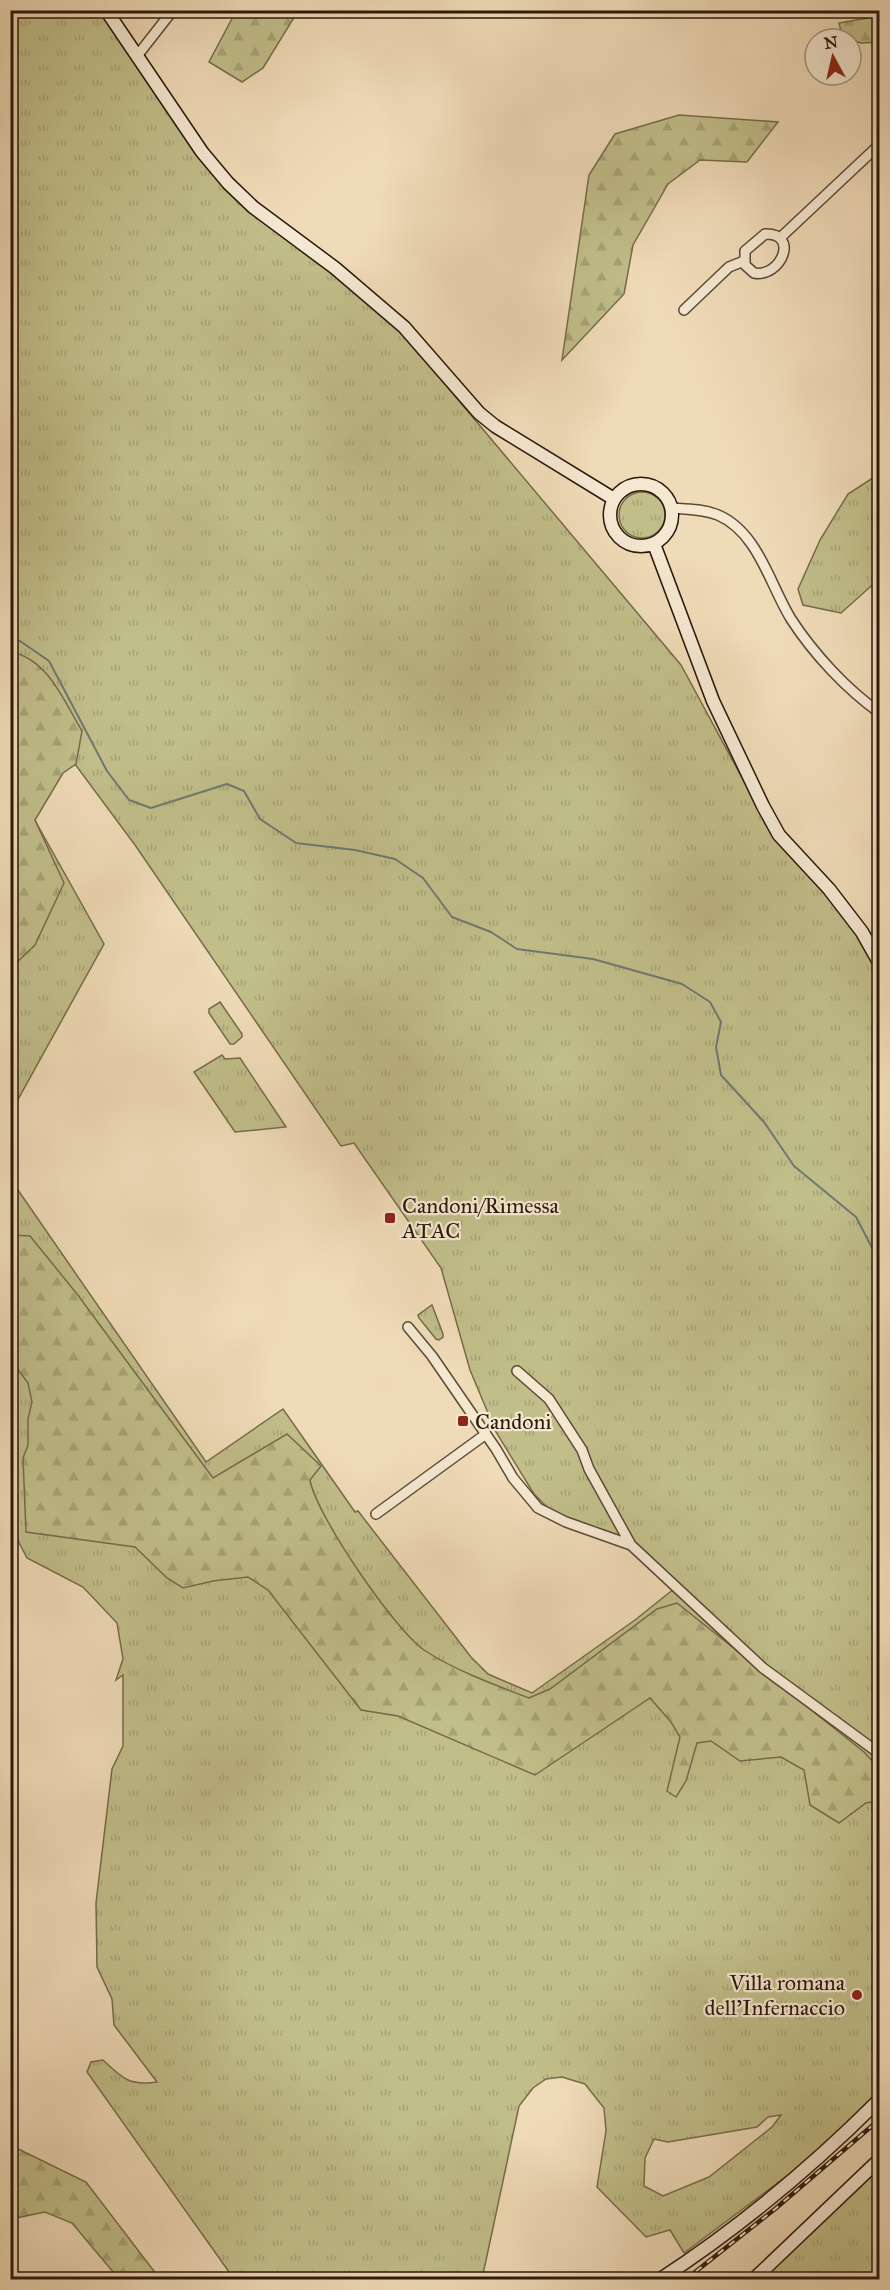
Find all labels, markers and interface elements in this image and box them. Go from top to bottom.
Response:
north arrow [803,27,863,87]
text: N [823,32,839,53]
place label: Candoni/Rimessa ATAC [401,1192,560,1244]
marker: Candoni/Rimessa ATAC [383,1211,397,1225]
place label: Candoni [475,1408,551,1435]
marker: Candoni [456,1414,470,1428]
place label: Villa romana dell’Infernaccio [705,1969,846,2021]
marker: Villa romana dell’Infernaccio [850,1988,864,2002]

